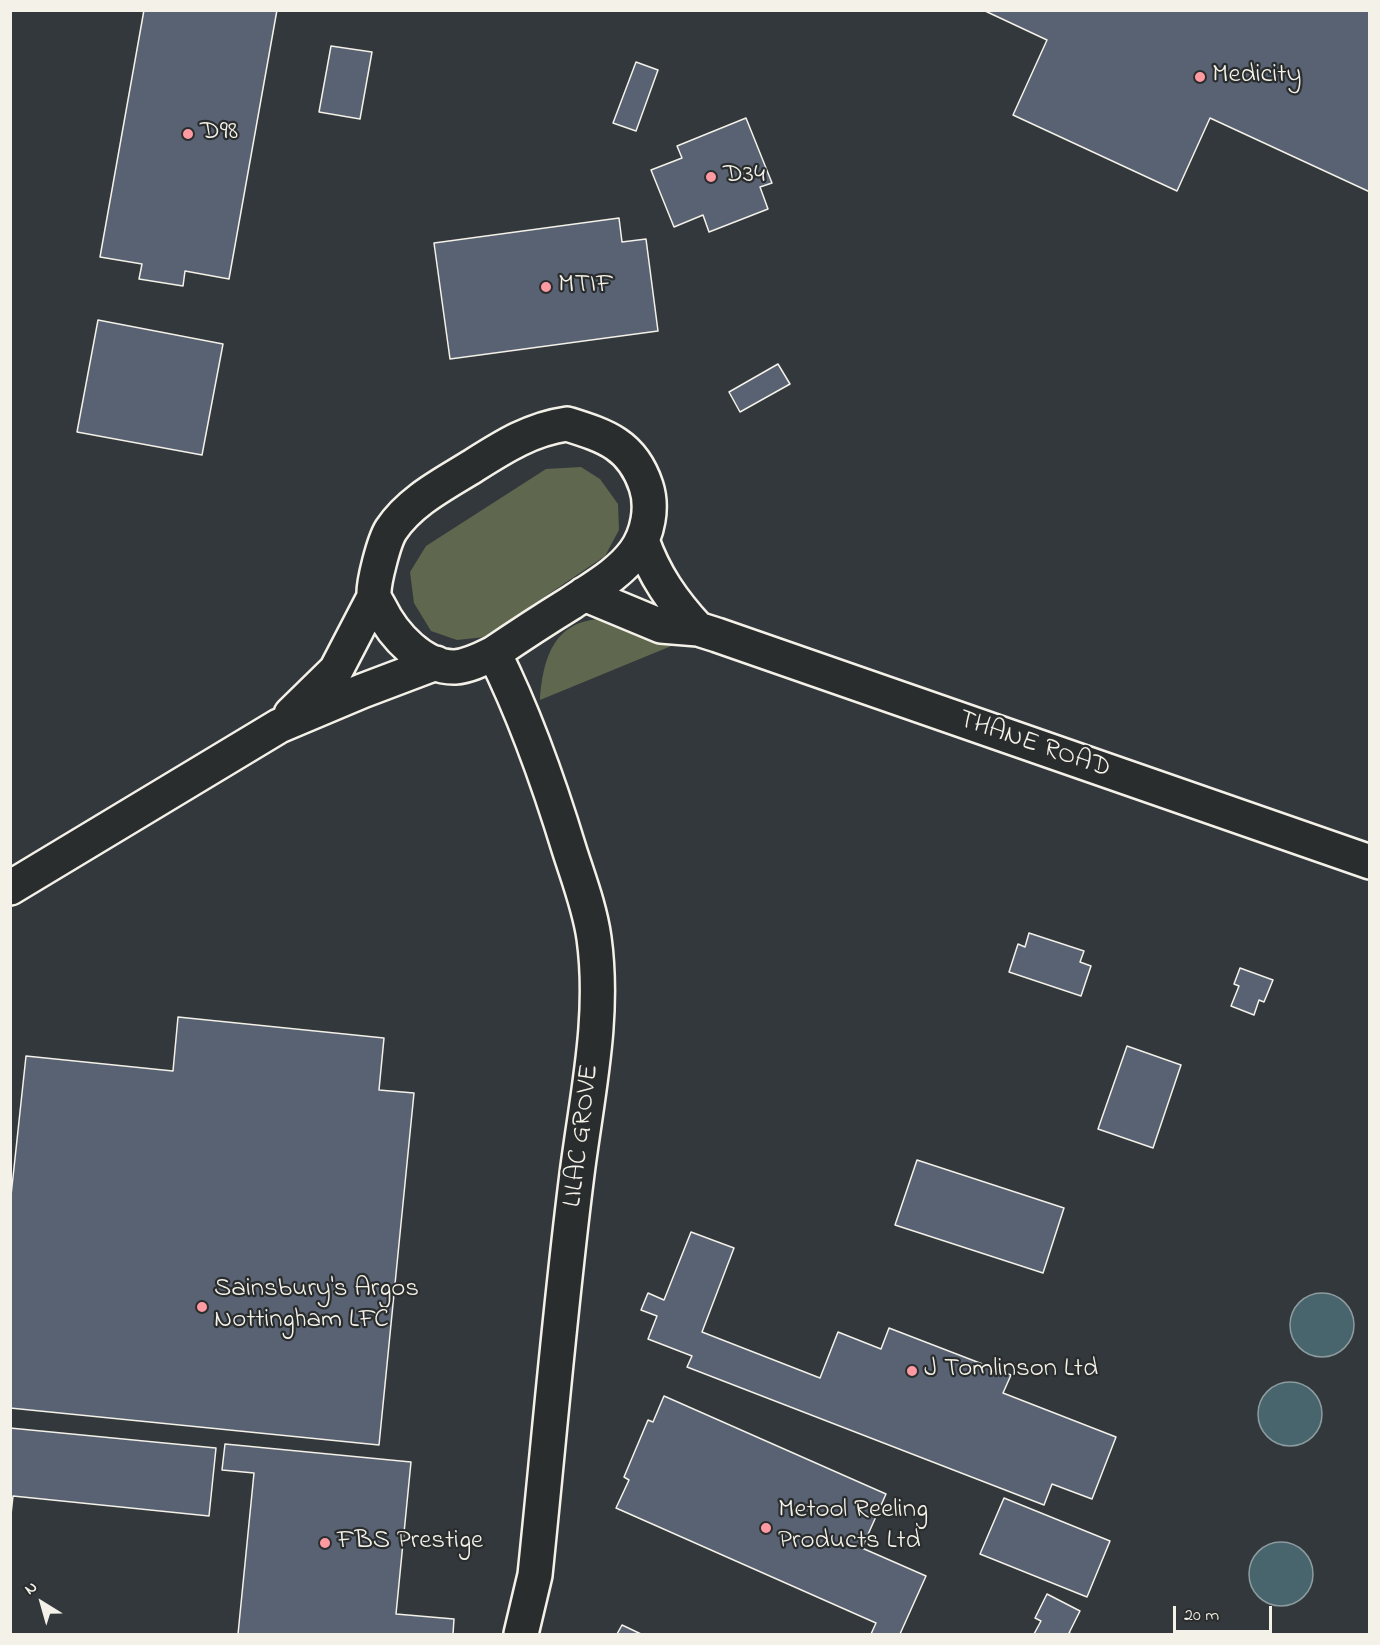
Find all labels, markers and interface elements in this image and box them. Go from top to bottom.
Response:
place label: Medicity [1212,61,1301,93]
marker: Medicity [1193,70,1207,84]
place label: D98 [200,118,238,150]
marker: D98 [181,127,195,141]
place label: D34 [723,161,765,193]
marker: D34 [704,170,718,184]
place label: MTIF [558,271,614,303]
marker: MTIF [539,280,553,294]
street label: THANE ROAD [954,705,1114,787]
street label: LILAC GROVE [558,1063,608,1209]
place label: Sainsbury's Argos Nottingham LFC [214,1275,419,1338]
marker: Sainsbury's Argos Nottingham LFC [195,1300,209,1314]
place label: J Tomlinson Ltd [924,1355,1098,1387]
marker: J Tomlinson Ltd [905,1364,919,1378]
place label: Metool Reeling Products Ltd [778,1496,928,1559]
marker: Metool Reeling Products Ltd [759,1521,773,1535]
place label: FBS Prestige [337,1527,483,1559]
marker: FBS Prestige [318,1536,332,1550]
north arrow [12,1573,72,1633]
text: N [20,1576,43,1601]
scale bar [1176,1594,1275,1632]
text: 20 m [1184,1603,1219,1629]

